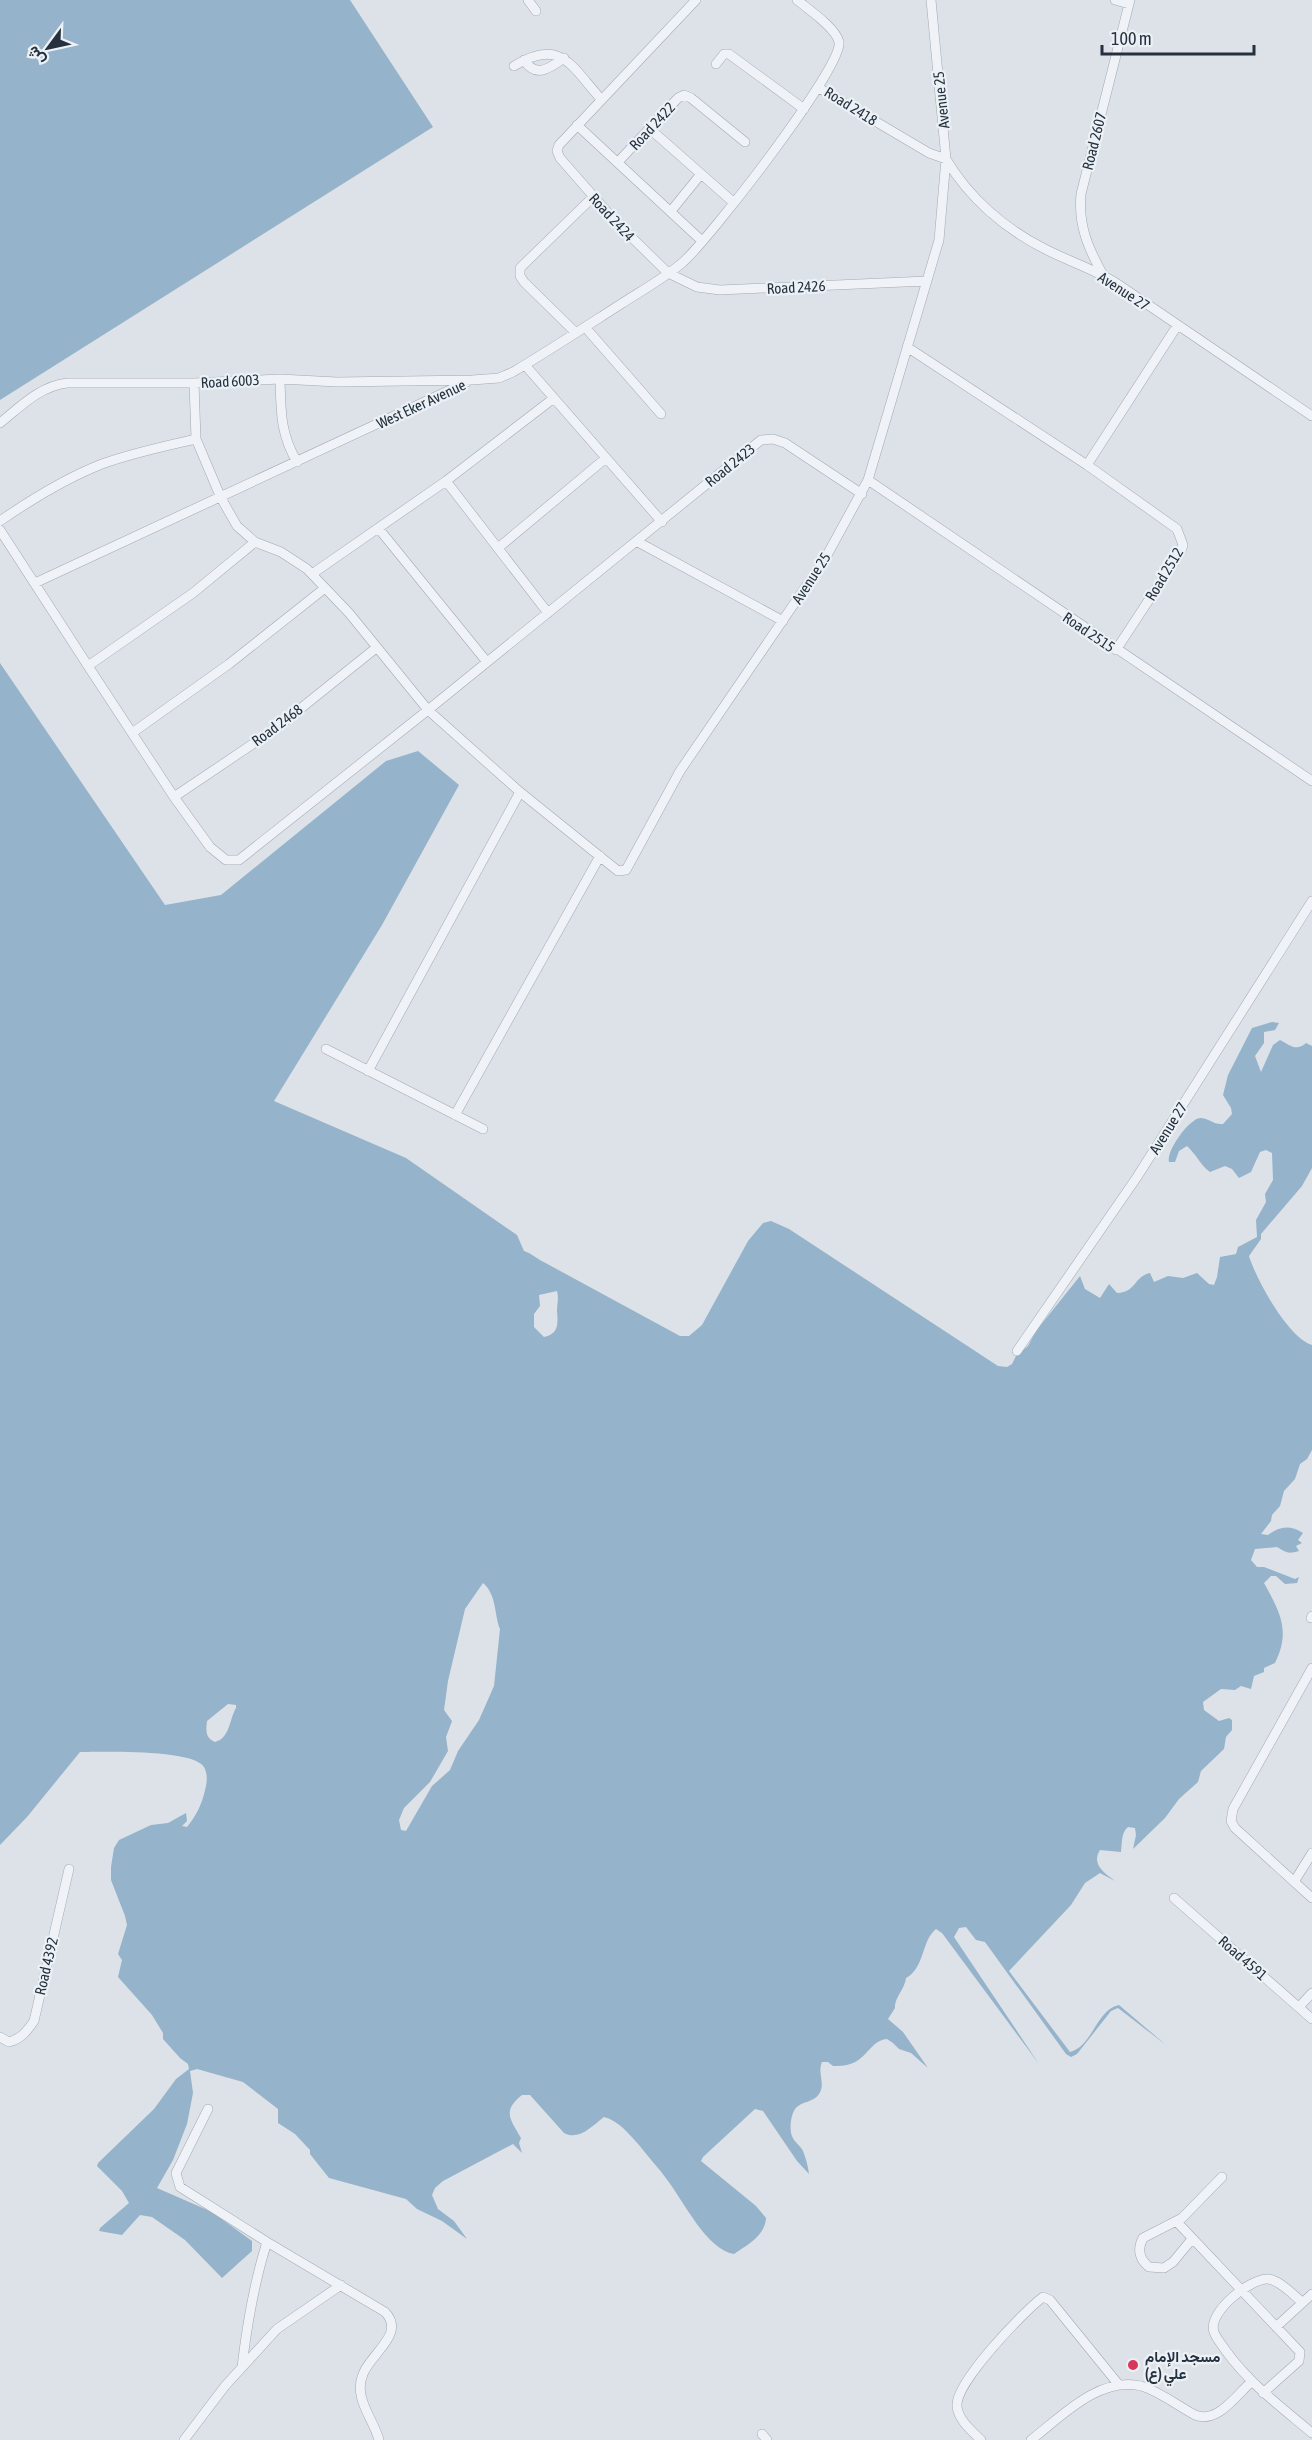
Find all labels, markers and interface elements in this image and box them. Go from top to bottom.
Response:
north arrow [18,18,78,78]
scale bar [1102,18,1254,56]
text: 100 m [1111,28,1152,49]
text: ش [23,43,49,69]
street label: Avenue 25 [930,70,952,130]
street label: Road 2418 [822,83,880,129]
street label: Road 2422 [626,99,678,153]
street label: Road 2607 [1079,110,1109,172]
street label: Road 2424 [586,190,638,244]
street label: Avenue 27 [1095,268,1153,314]
street label: Road 2426 [766,277,826,297]
street label: Road 6003 [200,371,260,391]
street label: West Eker Avenue [374,376,468,432]
street label: Road 2423 [702,440,758,490]
street label: Road 2512 [1142,544,1186,604]
street label: Avenue 25 [788,549,834,607]
street label: Road 2515 [1060,608,1118,656]
street label: Road 2468 [248,700,306,750]
street label: Avenue 27 [1146,1099,1190,1157]
street label: Road 4591 [1215,1932,1271,1984]
street label: Road 4392 [31,1935,61,1997]
place label: مسجد الإمام علي (ع) [1145,2348,1220,2387]
marker: مسجد الإمام علي (ع) [1126,2358,1140,2372]

